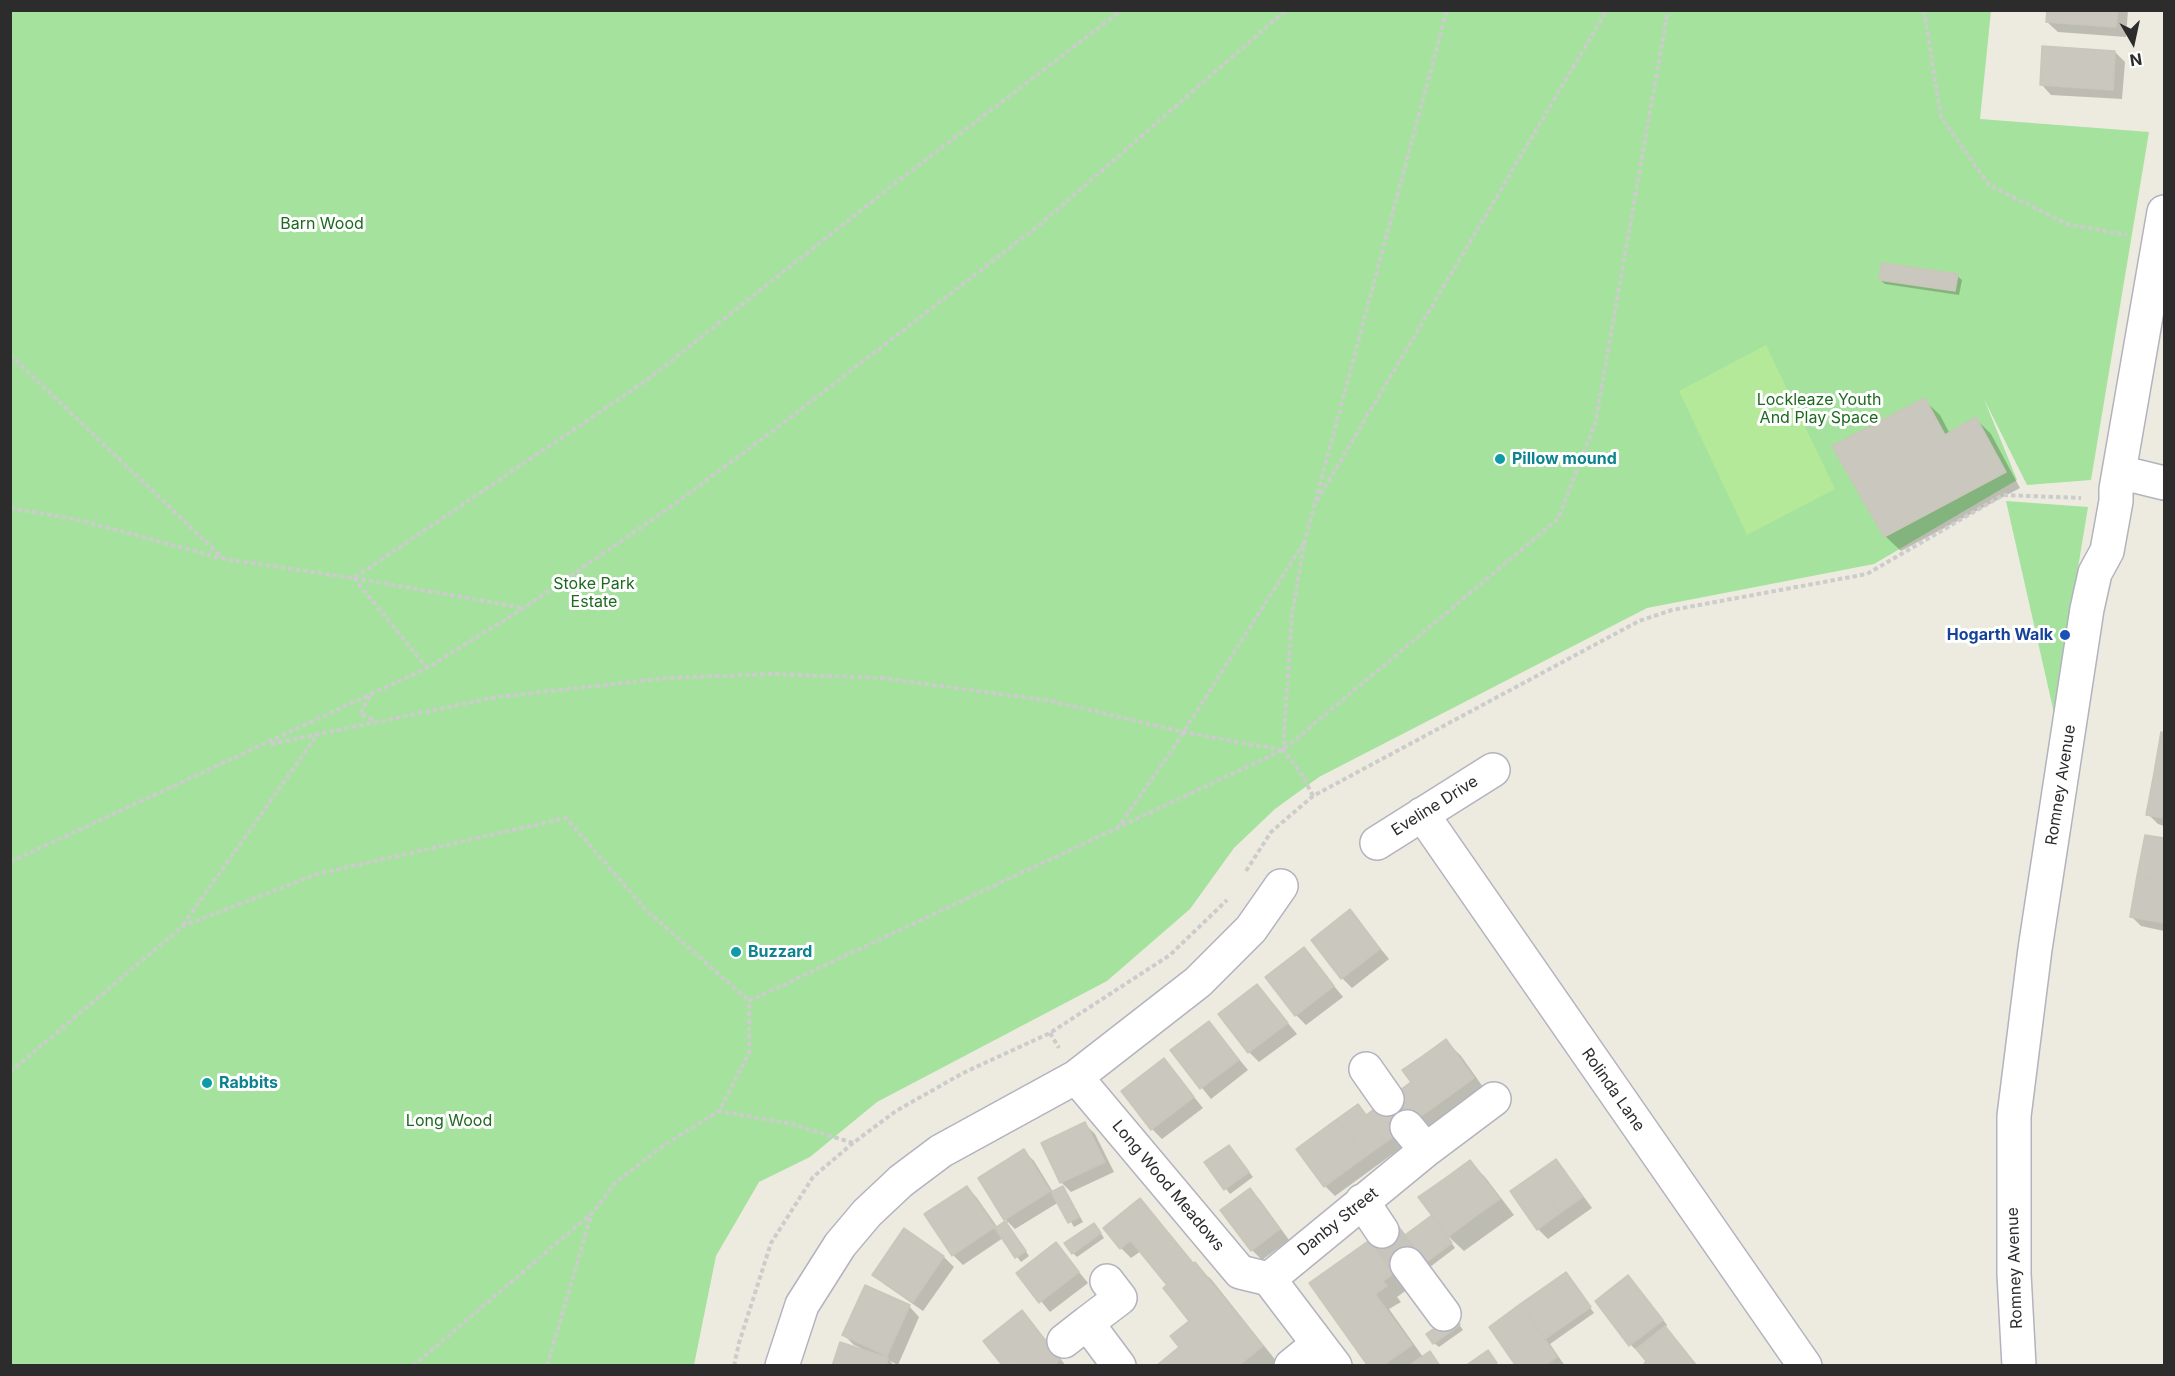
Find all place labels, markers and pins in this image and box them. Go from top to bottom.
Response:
place label: Pillow mound [1512,449,1617,469]
marker: Pillow mound [1493,452,1507,466]
place label: Hogarth Walk [1947,625,2053,645]
marker: Hogarth Walk [2058,628,2072,642]
place label: Buzzard [748,942,812,962]
marker: Buzzard [729,945,743,959]
place label: Rabbits [219,1073,278,1093]
marker: Rabbits [200,1076,214,1090]

